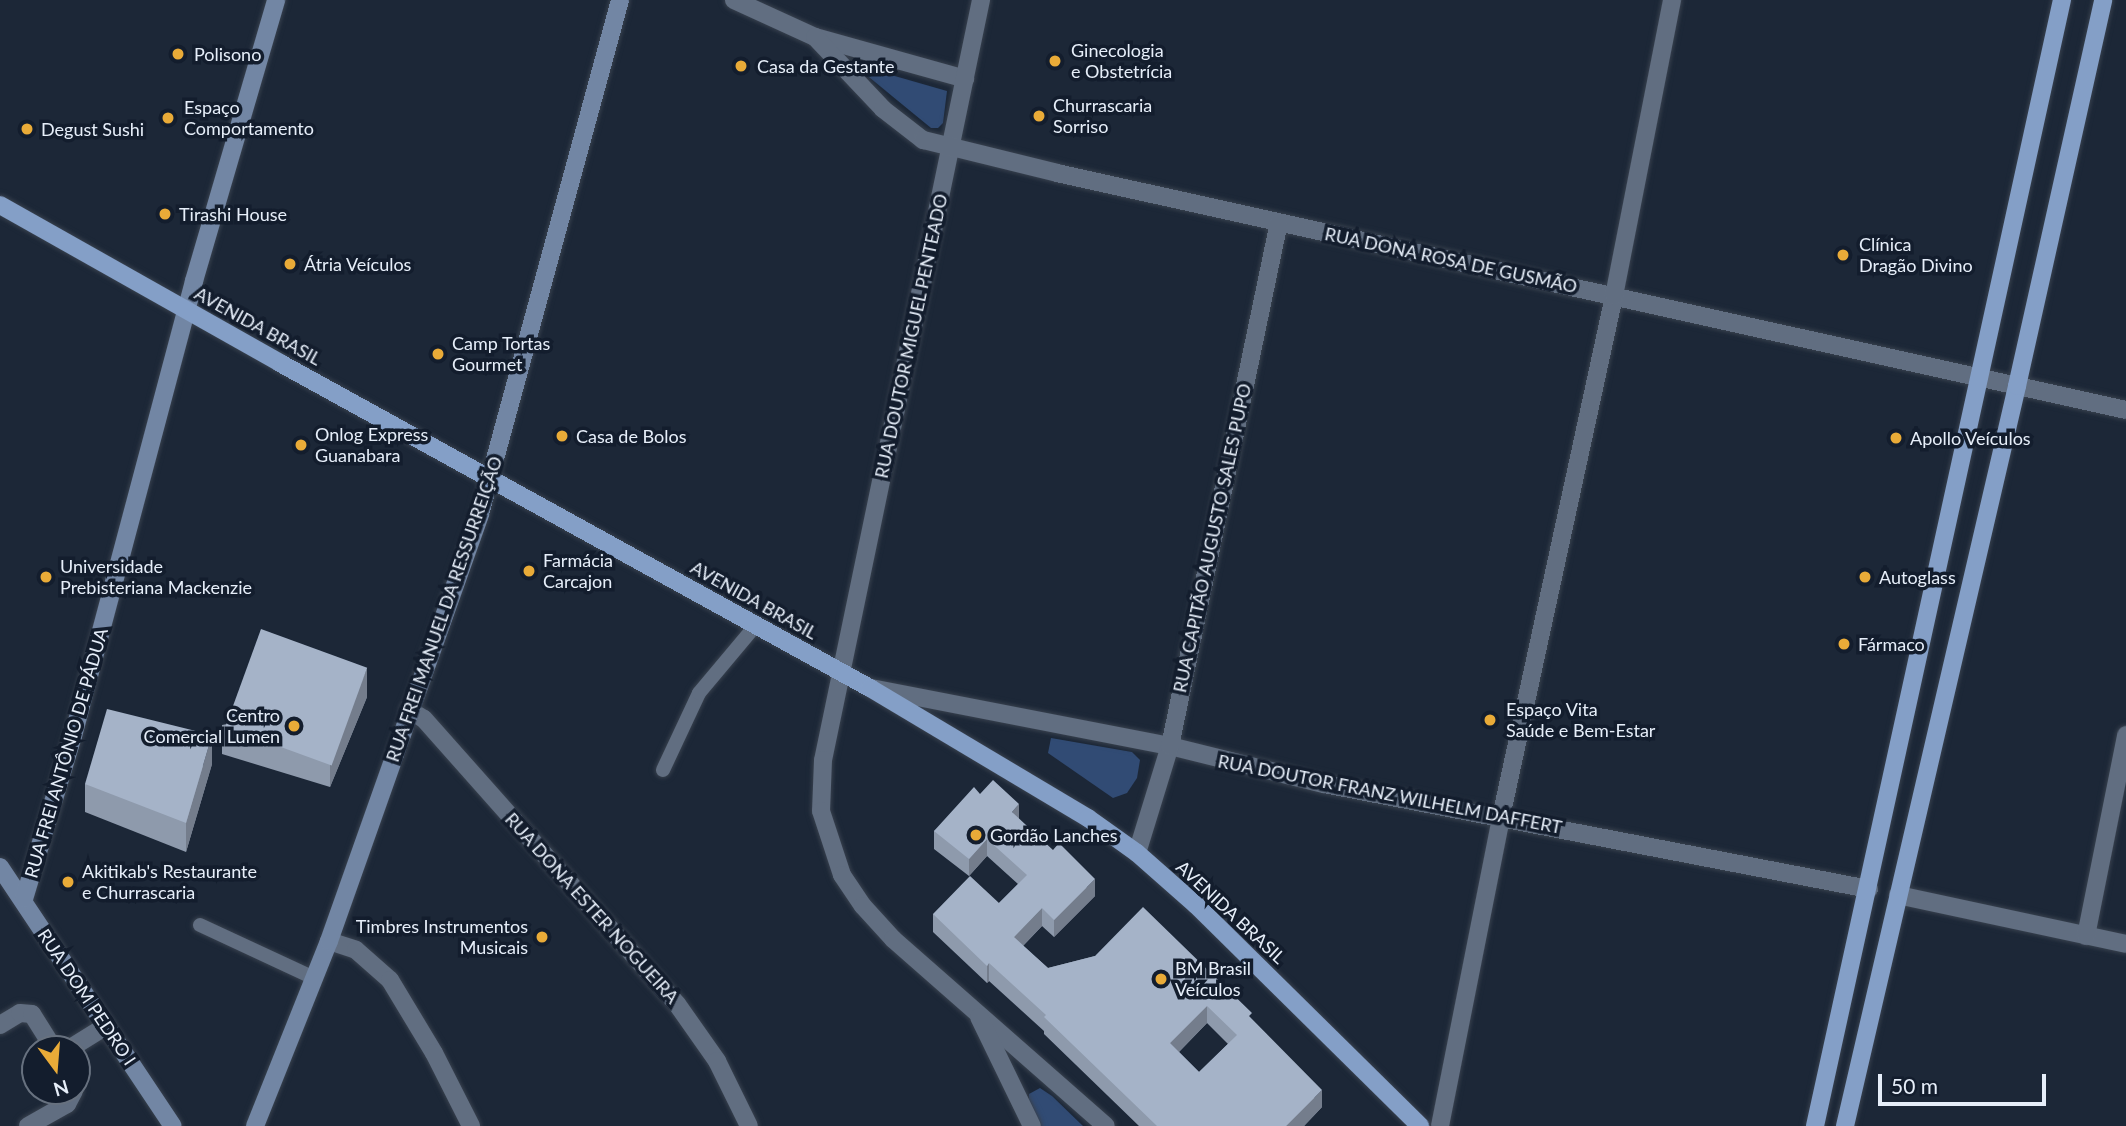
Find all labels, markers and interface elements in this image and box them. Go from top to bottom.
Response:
place label: Ginecologia e Obstetrícia [1071,40,1172,82]
place label: Polisono [194,43,261,65]
marker: Polisono [168,44,188,64]
marker: Ginecologia e Obstetrícia [1045,51,1065,71]
place label: Casa da Gestante [757,55,895,77]
marker: Casa da Gestante [731,56,751,76]
place label: Churrascaria Sorriso [1053,95,1152,138]
place label: Espaço Comportamento [184,97,314,140]
marker: Espaço Comportamento [158,108,178,128]
marker: Churrascaria Sorriso [1031,108,1047,124]
place label: Degust Sushi [41,118,144,140]
marker: Degust Sushi [19,121,35,137]
street label: RUA DOUTOR MIGUEL PENTEADO [870,191,952,481]
place label: Tirashi House [179,203,287,225]
marker: Tirashi House [157,206,173,222]
street label: RUA DONA ROSA DE GUSMÃO [1322,222,1580,298]
place label: Clínica Dragão Divino [1859,234,1973,276]
marker: Clínica Dragão Divino [1833,245,1853,265]
place label: Átria Veículos [304,253,412,275]
marker: Átria Veículos [282,256,298,272]
street label: AVENIDA BRASIL [191,282,325,370]
place label: Camp Tortas Gourmet [452,333,551,376]
marker: Camp Tortas Gourmet [430,346,446,362]
street label: RUA CAPITÃO AUGUSTO SALES PUPO [1169,381,1255,695]
place label: Onlog Express Guanabara [315,424,428,466]
place label: Casa de Bolos [576,425,686,447]
place label: Apollo Veículos [1910,427,2031,449]
marker: Casa de Bolos [554,428,570,444]
marker: Apollo Veículos [1888,430,1904,446]
marker: Onlog Express Guanabara [293,437,309,453]
street label: RUA FREI MANUEL DA RESSURREIÇÃO [381,453,507,765]
place label: Farmácia Carcajon [543,550,613,592]
place label: Universidade Prebisteriana Mackenzie [60,556,252,598]
street label: AVENIDA BRASIL [687,556,821,644]
marker: Farmácia Carcajon [521,563,537,579]
place label: Autoglass [1879,566,1956,588]
marker: Universidade Prebisteriana Mackenzie [38,569,54,585]
marker: Autoglass [1857,569,1873,585]
street label: RUA FREI ANTÔNIO DE PÁDUA [20,625,112,881]
place label: Fármaco [1858,633,1925,655]
marker: Fármaco [1836,636,1852,652]
place label: Espaço Vita Saúde e Bem-Estar [1506,699,1655,742]
place label: Centro Comercial Lumen [144,705,280,748]
marker: Espaço Vita Saúde e Bem-Estar [1480,710,1500,730]
marker: Centro Comercial Lumen [286,718,302,734]
street label: RUA DOUTOR FRANZ WILHELM DAFFERT [1216,750,1564,838]
street label: RUA DONA ESTER NOGUEIRA [500,808,684,1008]
place label: Gordão Lanches [990,824,1117,846]
marker: Gordão Lanches [968,827,984,843]
street label: AVENIDA BRASIL [1172,856,1290,968]
place label: Akitikab's Restaurante e Churrascaria [82,861,257,903]
marker: Akitikab's Restaurante e Churrascaria [60,874,76,890]
place label: Timbres Instrumentos Musicais [356,916,528,958]
street label: RUA DOM PEDRO I [33,924,141,1070]
marker: Timbres Instrumentos Musicais [534,929,550,945]
place label: BM Brasil Veículos [1175,958,1251,1000]
marker: BM Brasil Veículos [1153,971,1169,987]
north arrow [21,1035,91,1105]
scale bar [1881,1060,2049,1104]
text: 50 m [1891,1073,1938,1098]
text: N [51,1076,72,1102]

